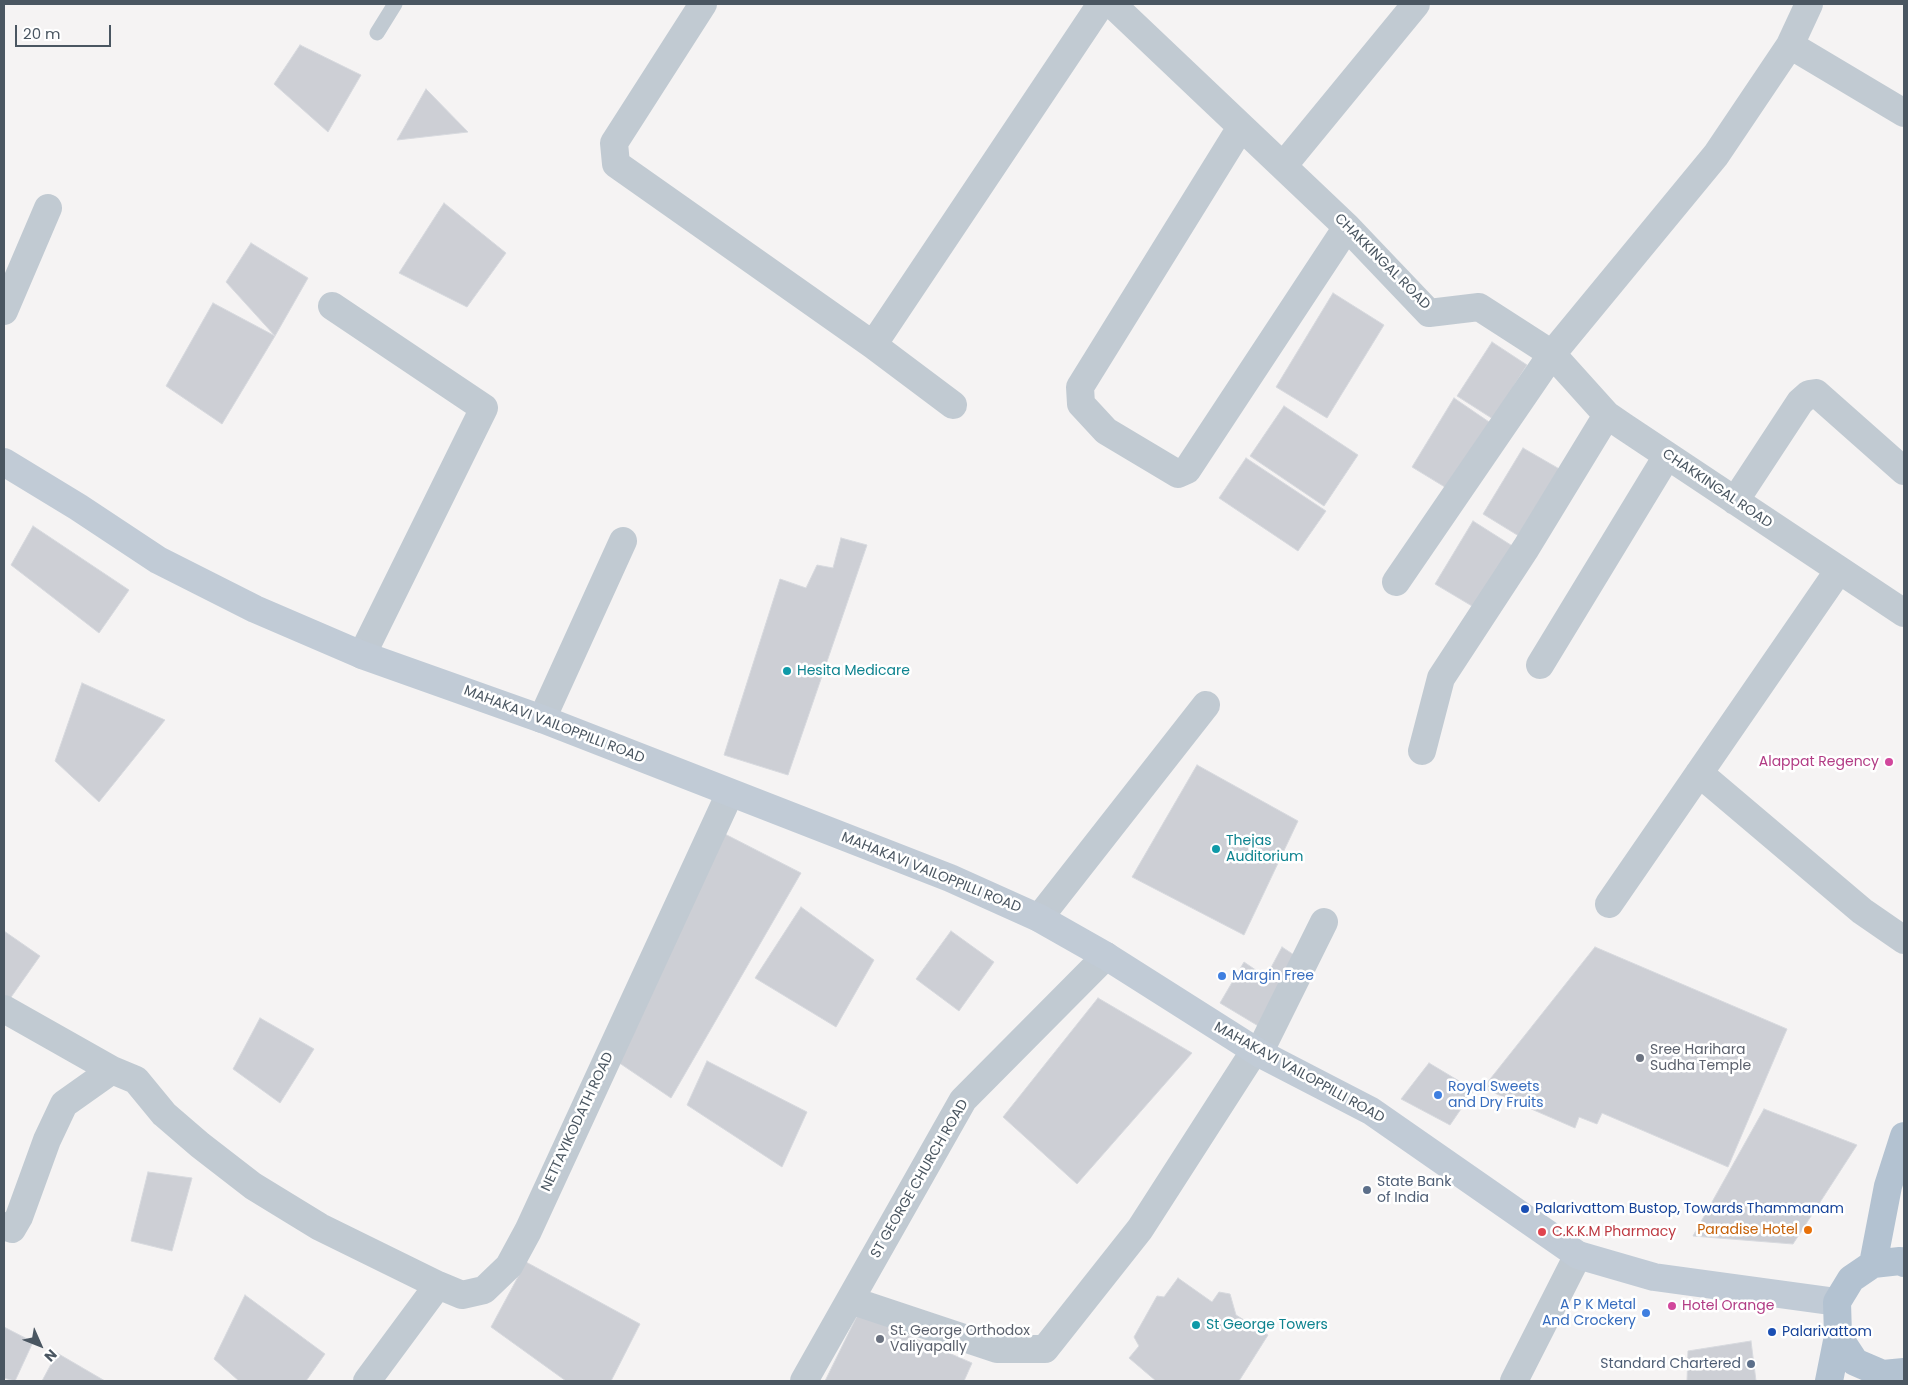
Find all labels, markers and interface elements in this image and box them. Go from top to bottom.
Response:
scale bar [18,15,114,47]
text: 20 m [23,23,61,44]
street label: CHAKKINGAL ROAD [1330,210,1434,314]
street label: CHAKKINGAL ROAD [1659,446,1775,532]
place label: Hesita Medicare [797,663,910,679]
marker: Hesita Medicare [781,665,793,677]
street label: MAHAKAVI VAILOPPILLI ROAD [461,683,647,767]
place label: Alappat Regency [1759,754,1879,770]
marker: Alappat Regency [1883,756,1895,768]
street label: MAHAKAVI VAILOPPILLI ROAD [839,829,1023,917]
place label: Thejas Auditorium [1226,833,1303,866]
marker: Thejas Auditorium [1210,843,1222,855]
place label: Margin Free [1232,968,1314,984]
marker: Margin Free [1216,970,1228,982]
street label: MAHAKAVI VAILOPPILLI ROAD [1211,1019,1387,1127]
place label: Sree Harihara Sudha Temple [1650,1042,1751,1074]
street label: NETTAYIKODATH ROAD [538,1050,618,1194]
marker: Sree Harihara Sudha Temple [1634,1052,1646,1064]
place label: Royal Sweets and Dry Fruits [1448,1079,1543,1112]
marker: Royal Sweets and Dry Fruits [1432,1089,1444,1101]
street label: ST GEORGE CHURCH ROAD [868,1097,972,1261]
place label: State Bank of India [1377,1174,1452,1206]
marker: State Bank of India [1361,1184,1373,1196]
place label: Palarivattom Bustop, Towards Thammanam [1535,1201,1844,1217]
marker: Palarivattom Bustop, Towards Thammanam [1519,1203,1531,1215]
place label: Paradise Hotel [1697,1222,1798,1238]
place label: C.K.K.M Pharmacy [1552,1224,1676,1240]
marker: Paradise Hotel [1802,1224,1814,1236]
marker: C.K.K.M Pharmacy [1536,1226,1548,1238]
place label: A P K Metal And Crockery [1542,1297,1636,1330]
place label: Hotel Orange [1682,1298,1774,1314]
marker: Hotel Orange [1666,1300,1678,1312]
marker: A P K Metal And Crockery [1640,1307,1652,1319]
place label: St George Towers [1206,1317,1328,1333]
marker: St George Towers [1190,1319,1202,1331]
north arrow [15,1320,65,1370]
place label: St. George Orthodox Valiyapally [890,1323,1030,1355]
place label: Palarivattom [1782,1324,1872,1340]
marker: Palarivattom [1766,1326,1778,1338]
marker: St. George Orthodox Valiyapally [874,1333,886,1345]
text: N [40,1345,62,1366]
place label: Standard Chartered [1600,1356,1741,1372]
marker: Standard Chartered [1745,1358,1757,1370]

